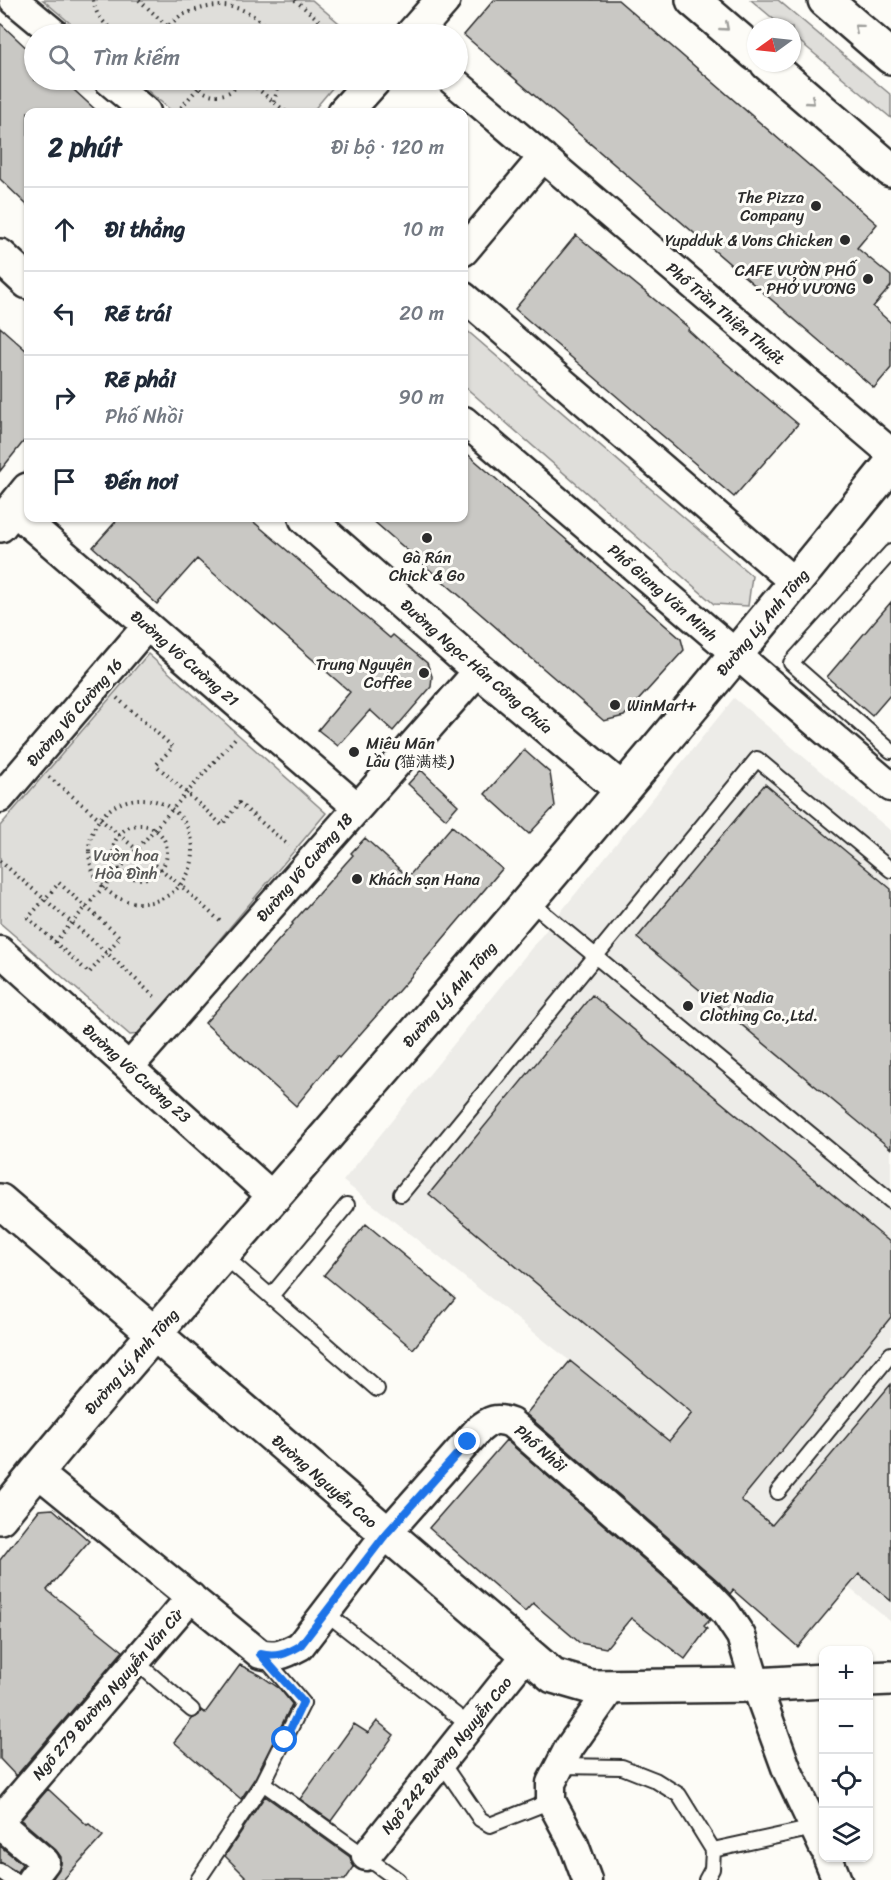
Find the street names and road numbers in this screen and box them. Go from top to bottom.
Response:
street label: Phố Trần Thiện Thuật [659,254,792,372]
street label: Phố Giang Văn Minh [601,536,724,649]
street label: Đường Lý Anh Tông [708,562,816,683]
street label: Đường Ngọc Hân Công Chúa [394,591,560,741]
street label: Đường Võ Cường 21 [124,603,246,714]
street label: Đường Võ Cường 16 [19,651,130,773]
street label: Đường Võ Cường 18 [248,806,360,929]
street label: Đường Lý Anh Tông [395,934,504,1054]
street label: Đường Võ Cường 23 [75,1016,198,1131]
street label: Đường Lý Anh Tông [77,1301,186,1421]
street label: Phố Nhồi [508,1417,574,1480]
street label: Đường Nguyễn Cao [265,1427,384,1536]
street label: Ngõ 279 Đường Nguyễn Văn Cừ [24,1601,191,1787]
street label: Ngõ 242 Đường Nguyễn Cao [373,1670,520,1841]

